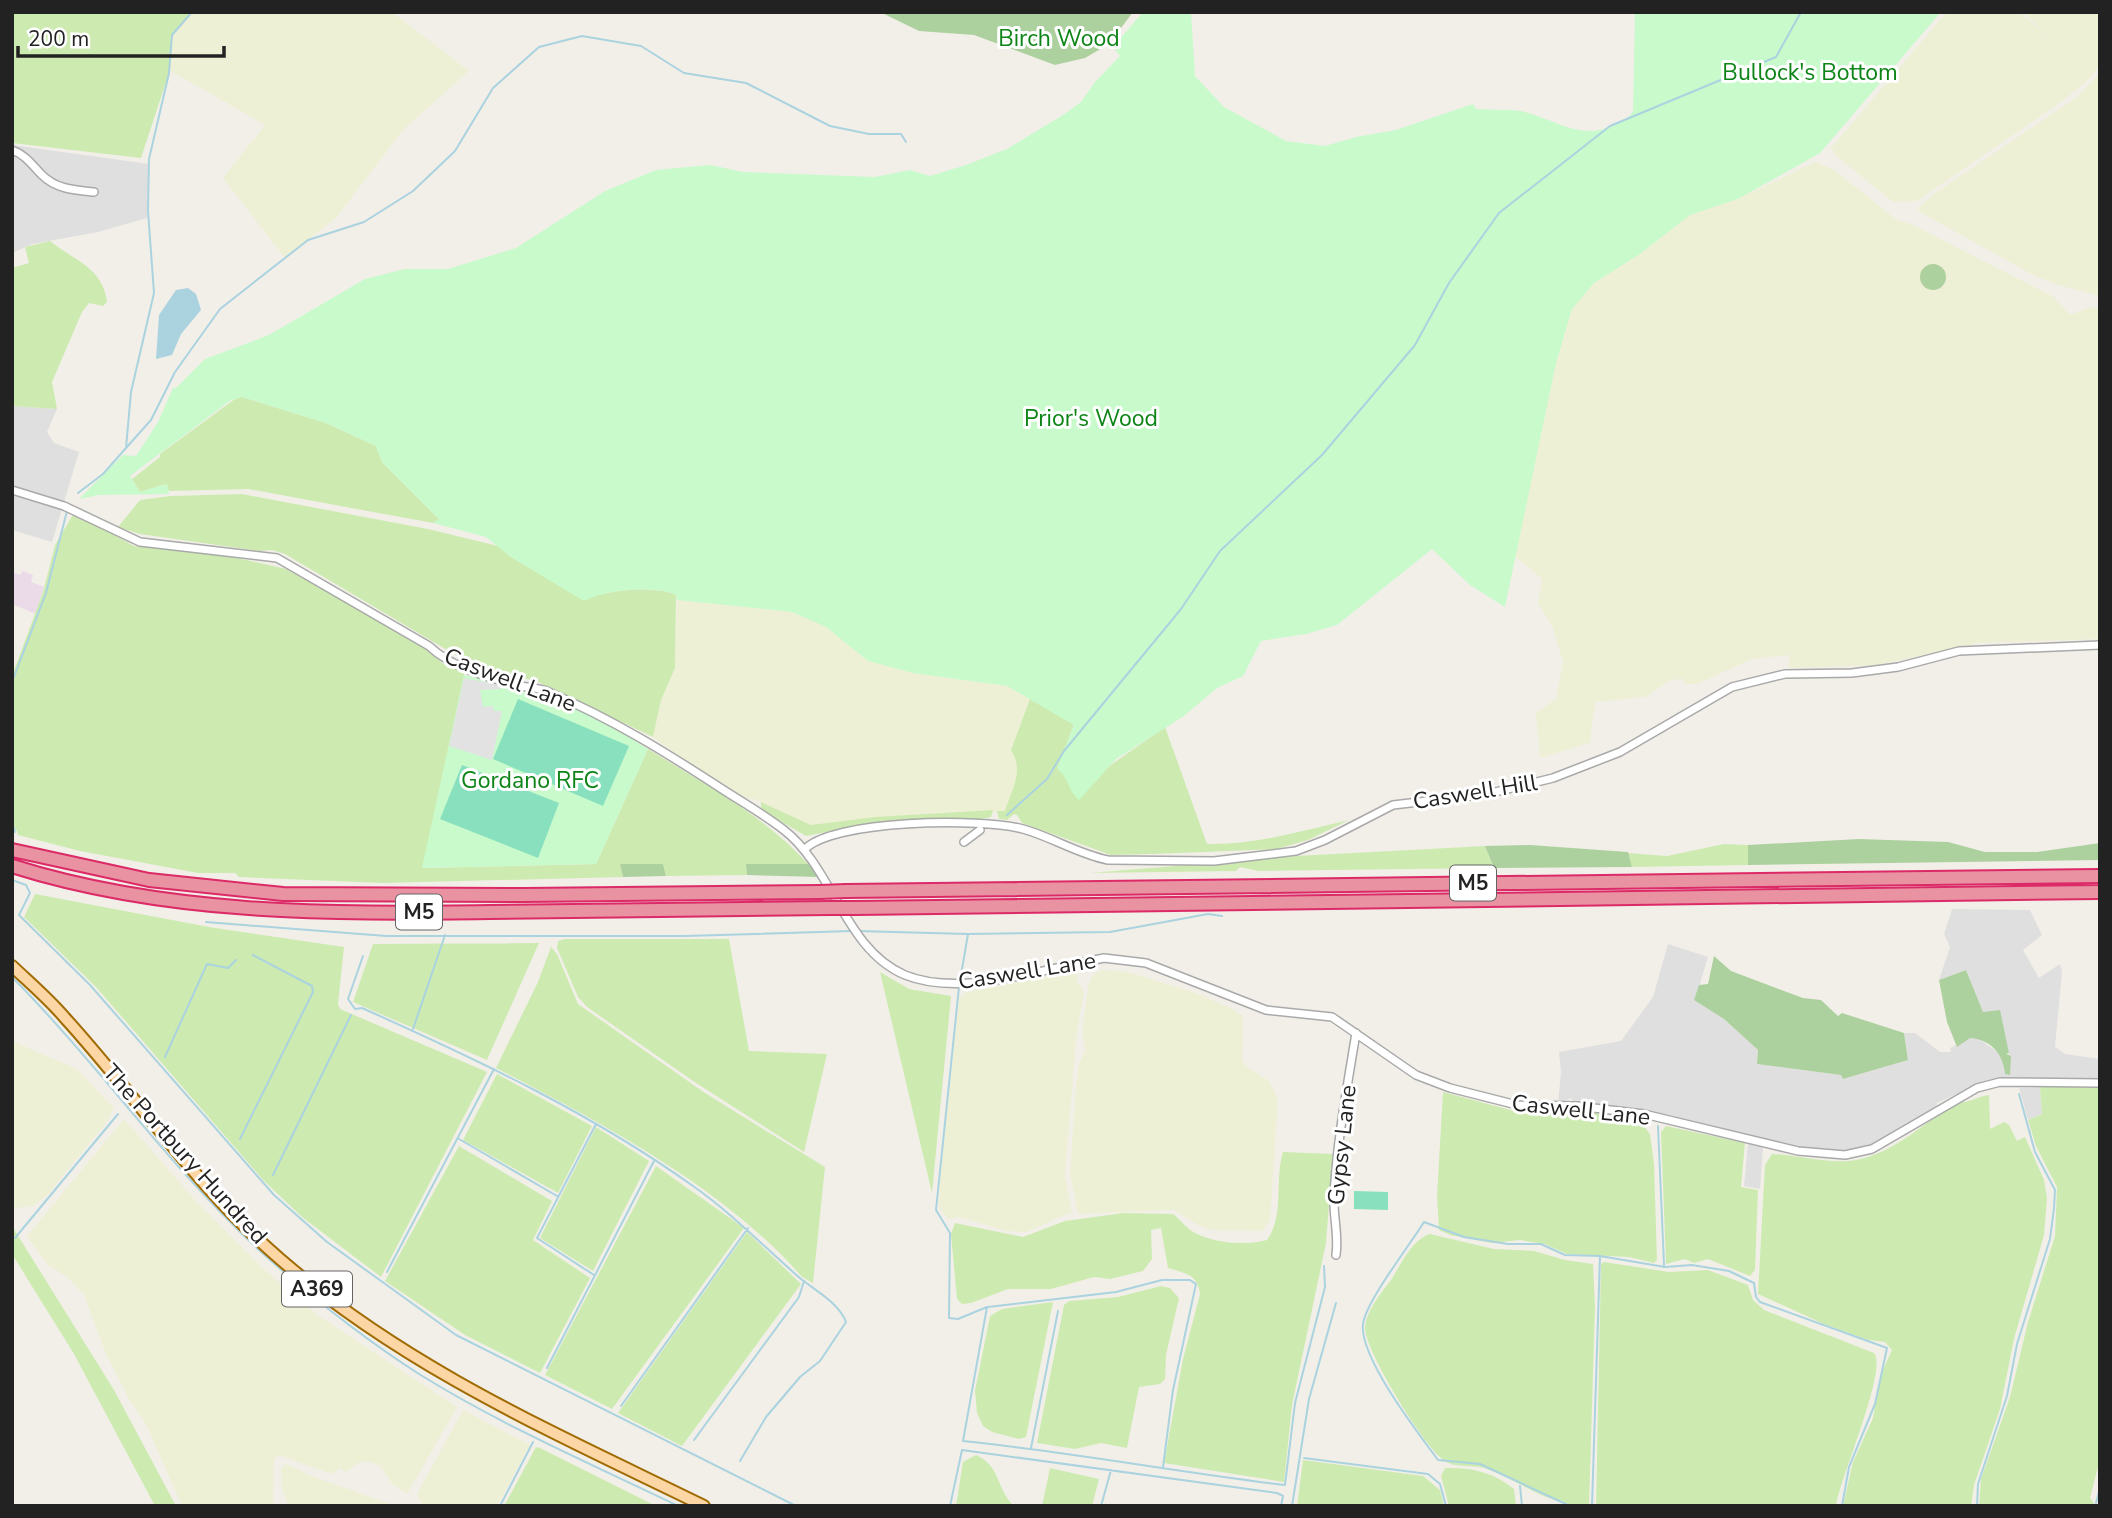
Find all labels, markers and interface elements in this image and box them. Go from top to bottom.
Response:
scale bar [18,14,224,58]
park label: Birch Wood [998,23,1120,54]
text: 200 m [28,25,89,53]
park label: Bullock's Bottom [1722,57,1898,88]
park label: Prior's Wood [1024,403,1158,434]
street label: Caswell Lane [440,641,580,719]
park label: Gordano RFC [461,765,599,796]
street label: Caswell Hill [1411,767,1540,817]
road number: M5 [1450,866,1496,900]
road number: M5 [396,894,442,930]
street label: Caswell Lane [956,945,1098,997]
street label: The Portbury Hundred [96,1057,274,1251]
street label: Gypsy Lane [1320,1083,1364,1207]
street label: Caswell Lane [1510,1087,1652,1133]
road number: A369 [282,1272,352,1306]

